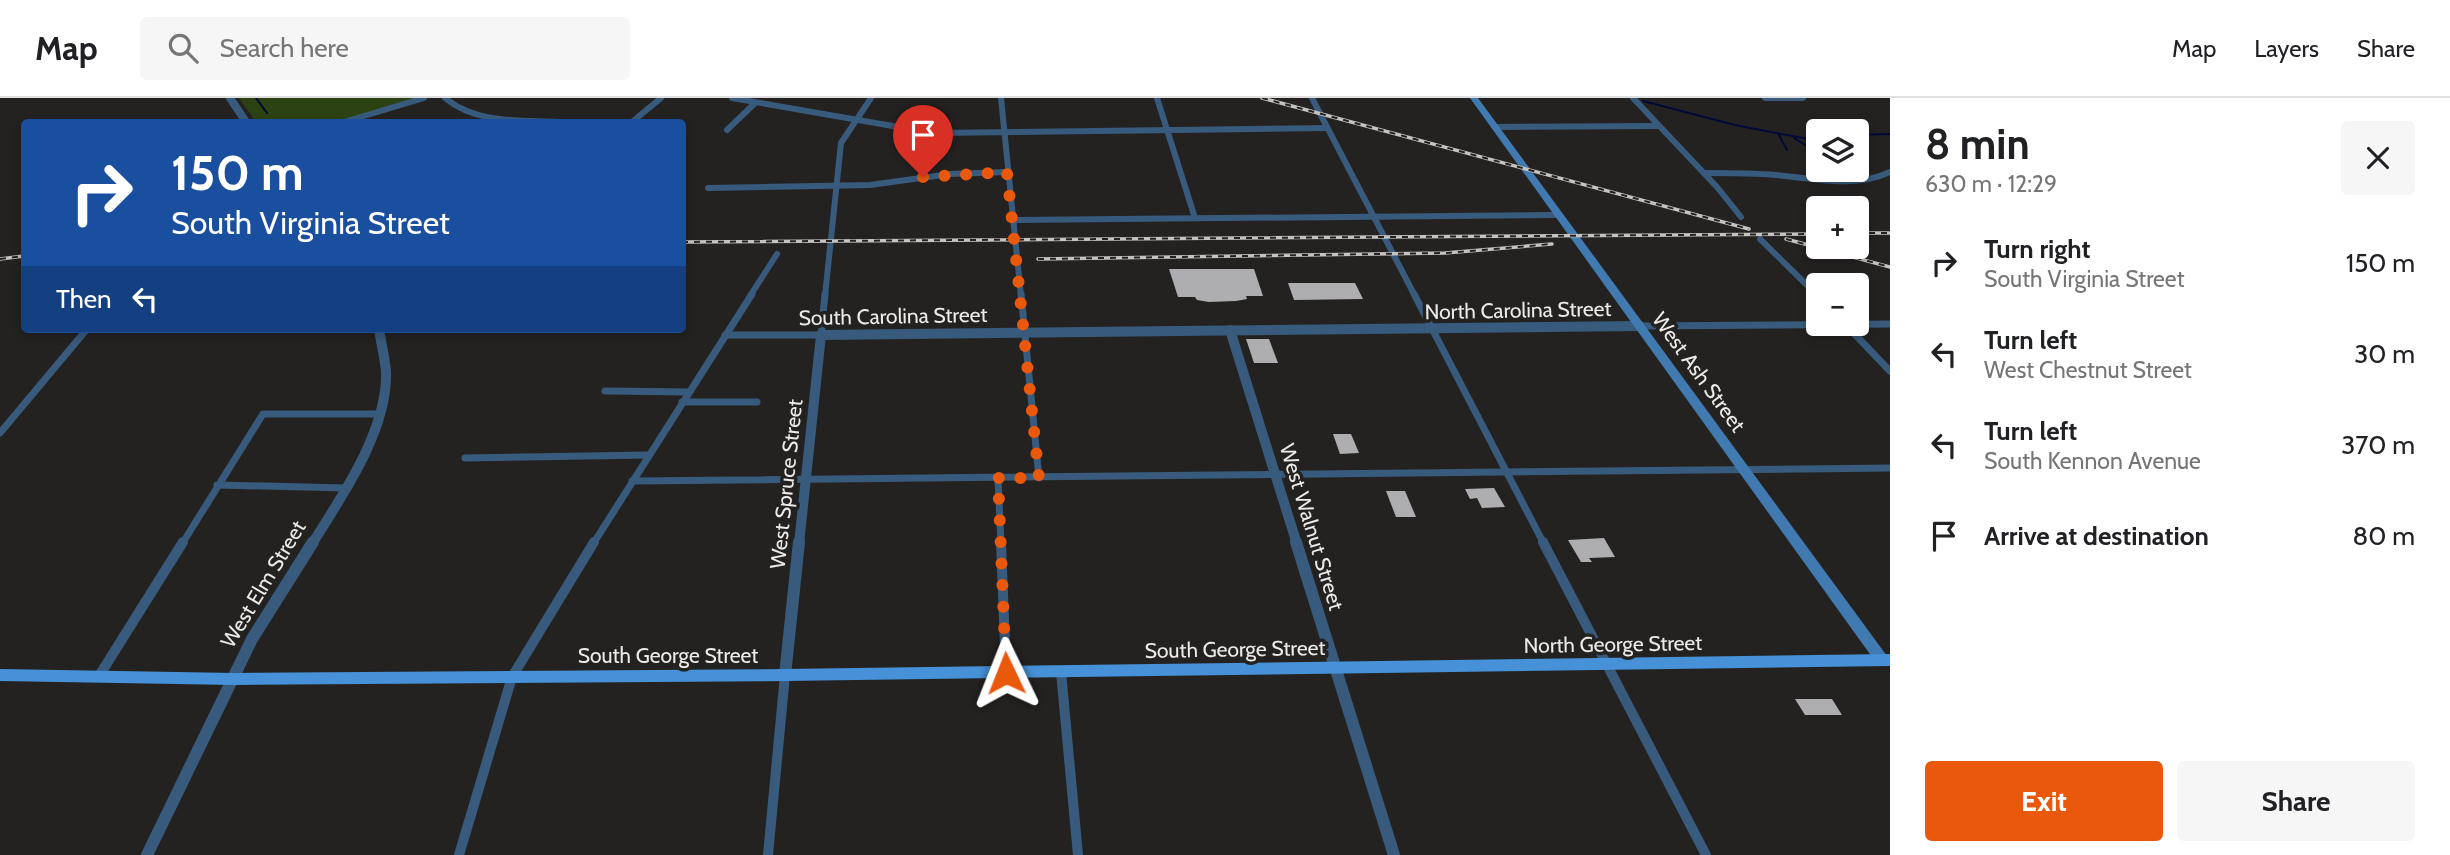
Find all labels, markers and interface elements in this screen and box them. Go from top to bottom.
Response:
search box [140,17,630,80]
text: Map [35,28,98,68]
icon: search [164,29,202,67]
text: Search here [220,32,349,64]
text: Map [2172,34,2216,63]
text: Layers [2254,34,2319,63]
text: Share [2357,34,2415,63]
pin [893,105,953,177]
icon: arrive [904,116,942,154]
text: 8 min [1925,118,2030,170]
map controls [1806,119,1869,336]
button: layers [1806,119,1869,182]
button: close [2341,121,2415,195]
text: 150 m [171,143,304,202]
icon: right [56,147,147,238]
text: 630 m · 12:29 [1925,170,2057,198]
button: + [1806,196,1869,259]
text: South Virginia Street [171,203,450,242]
text: Turn right [1984,233,2090,265]
icon: right [1925,244,1963,282]
text: 150 m [2346,247,2415,279]
text: South Virginia Street [1984,265,2184,293]
button: − [1806,273,1869,336]
icon: left [126,280,164,318]
text: Then [56,283,112,315]
street label: North Carolina Street [1424,296,1612,324]
street label: South Carolina Street [798,302,988,330]
street label: West Ash Street [1647,307,1751,437]
text: Turn left [1984,324,2077,356]
icon: left [1925,335,1963,373]
text: 30 m [2354,338,2415,370]
text: West Chestnut Street [1984,356,2192,384]
street label: West Spruce Street [765,398,807,570]
text: Turn left [1984,415,2077,447]
icon: left [1925,426,1963,464]
text: 370 m [2341,429,2415,461]
street label: West Walnut Street [1275,441,1349,613]
text: South Kennon Avenue [1984,447,2201,475]
street label: West Elm Street [215,516,311,652]
icon: arrive [1925,517,1963,555]
text: Arrive at destination [1984,520,2209,552]
text: 80 m [2352,520,2415,552]
street label: North George Street [1523,630,1703,658]
street label: South George Street [1144,635,1326,663]
position arrow [969,636,1043,710]
street label: South George Street [578,643,758,668]
button: Exit [1925,761,2163,841]
button: Share [2177,761,2415,841]

